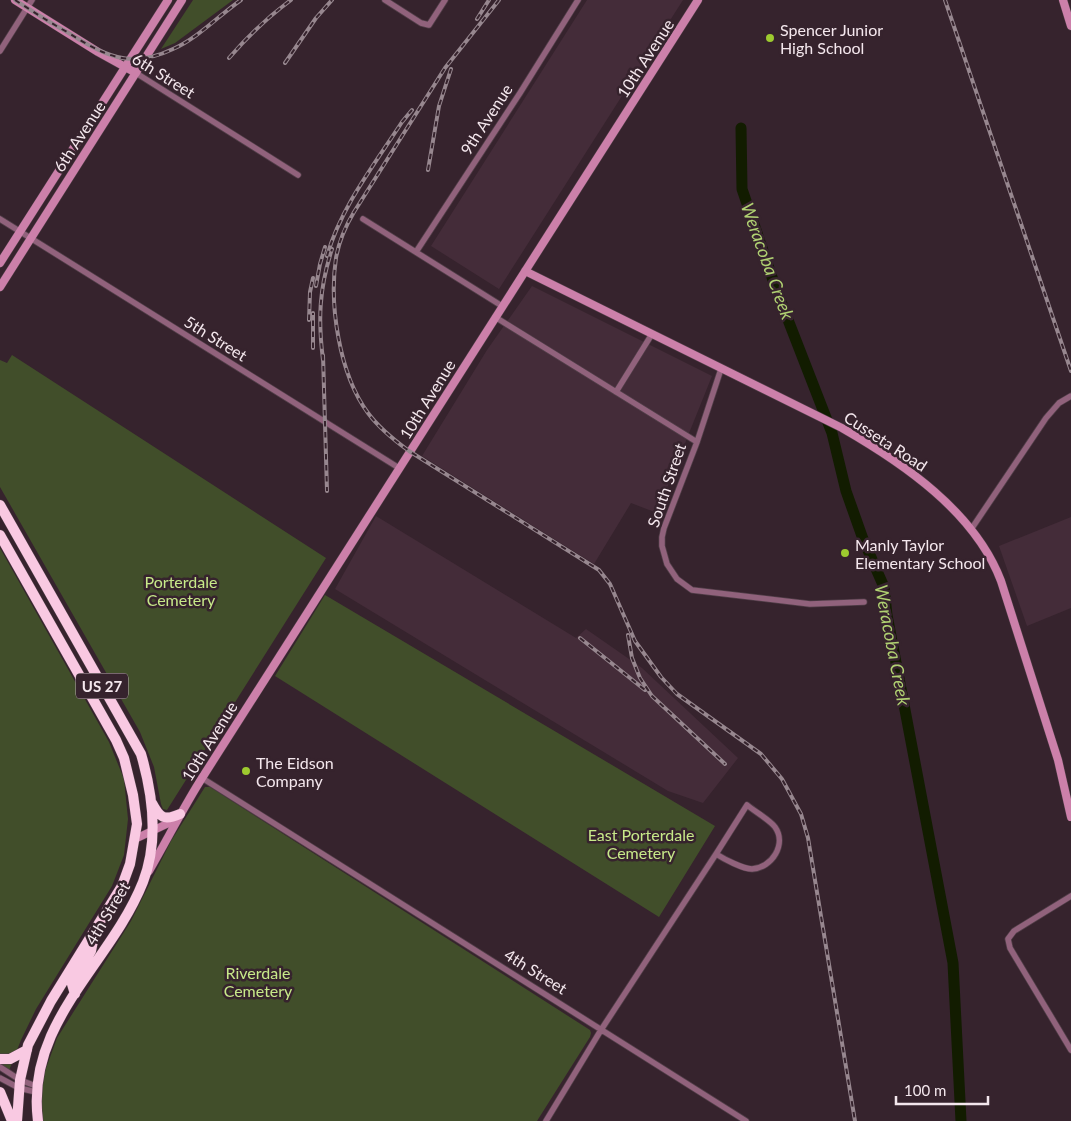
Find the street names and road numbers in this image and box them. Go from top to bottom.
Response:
street label: 10th Avenue [613,15,677,101]
street label: 6th Street [129,48,199,102]
street label: 9th Avenue [456,80,516,158]
street label: 6th Avenue [49,97,109,175]
street label: 5th Street [181,311,251,365]
street label: 10th Avenue [395,356,459,442]
street label: Cusseta Road [841,407,931,475]
street label: South Street [643,440,689,529]
road number: US 27 [76,674,128,698]
street label: 10th Avenue [177,698,241,784]
street label: 4th Street [81,878,133,948]
street label: 4th Street [501,944,571,998]

